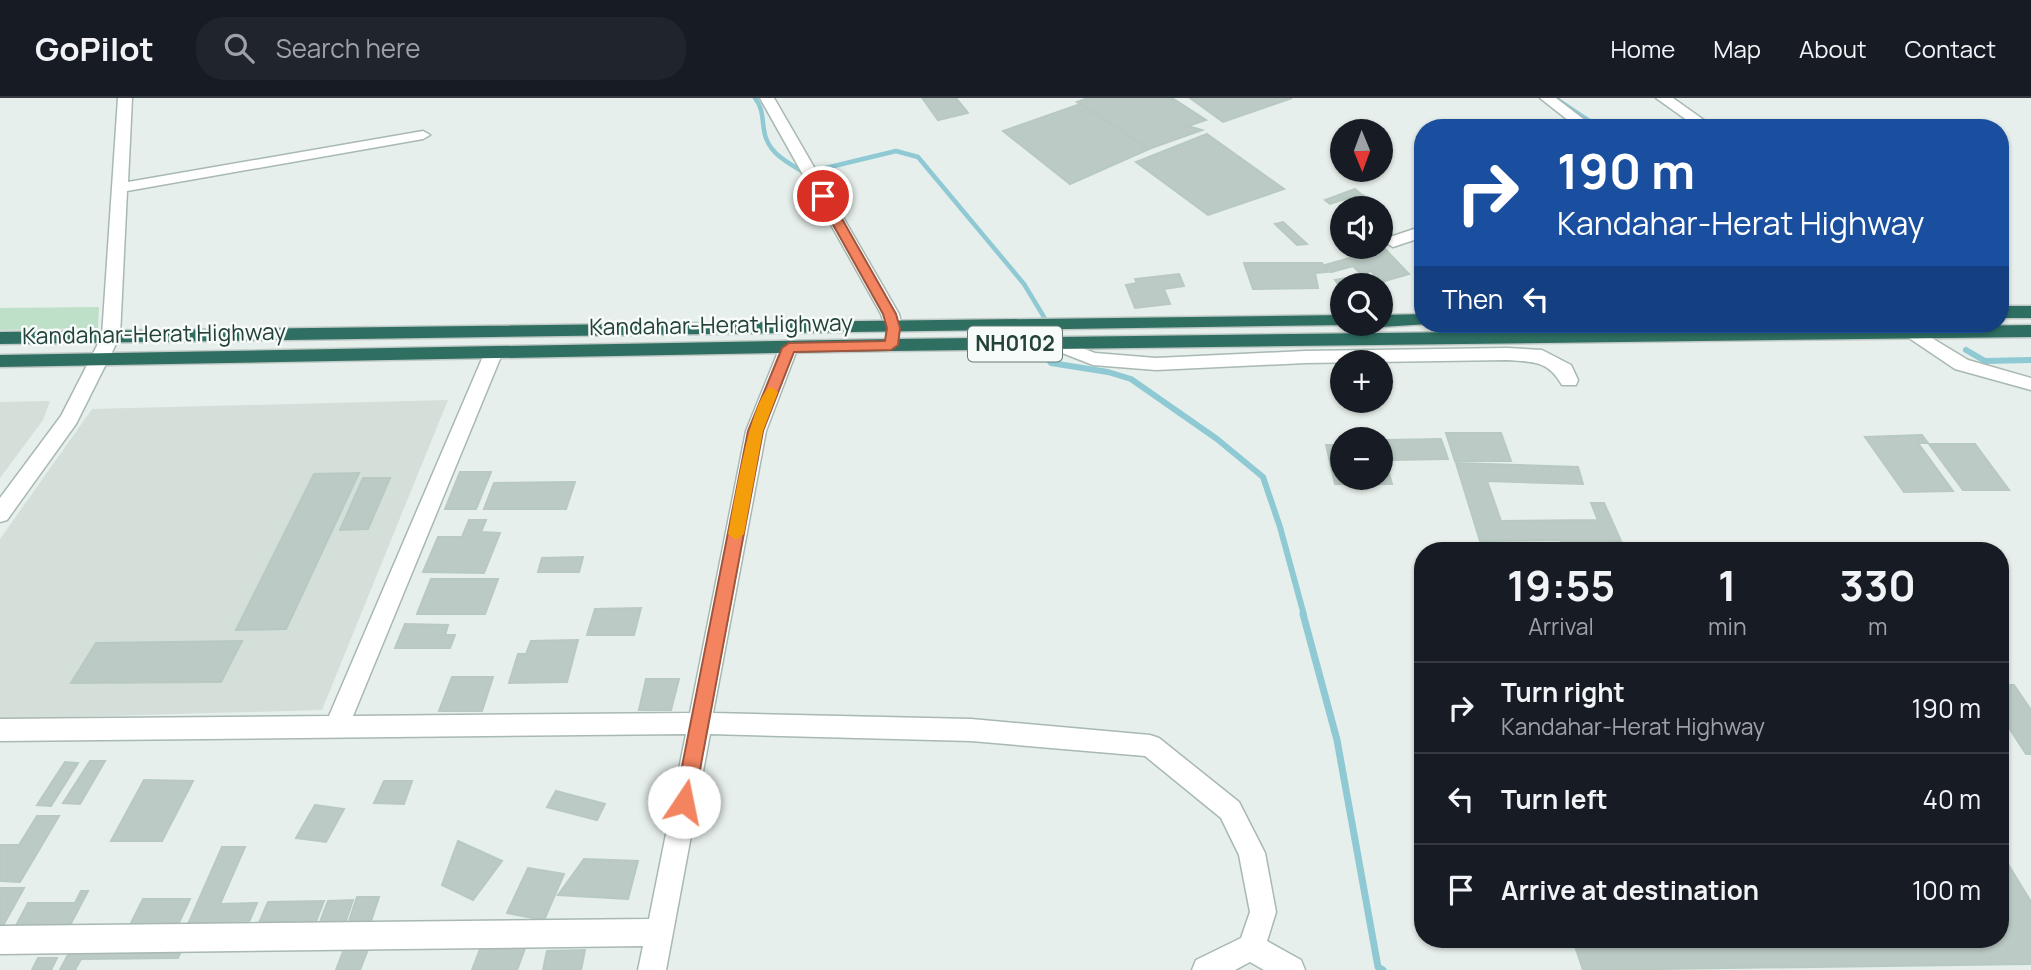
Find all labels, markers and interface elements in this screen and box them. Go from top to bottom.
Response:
search box [196,17,686,80]
text: GoPilot [35,26,154,71]
icon: search [220,29,258,67]
text: Search here [276,30,420,66]
text: Home [1610,32,1675,65]
text: Map [1713,32,1761,65]
text: About [1799,32,1867,65]
text: Contact [1905,32,1996,65]
north arrow [1330,119,1393,182]
map controls [1330,119,1393,490]
text: 190 m [1557,137,1695,204]
icon: right [1442,147,1533,238]
pin [793,166,853,226]
icon: arrive [804,177,842,215]
button: sound [1330,196,1393,259]
text: Kandahar-Herat Highway [1557,201,1924,245]
button: search [1330,273,1393,336]
icon: left [1517,280,1555,318]
text: Then [1442,281,1503,317]
street label: Kandahar-Herat Highway [589,306,853,342]
street label: Kandahar-Herat Highway [22,315,286,351]
road number: NH0102 [968,327,1062,362]
button: + [1330,350,1393,413]
button: − [1330,427,1393,490]
text: 19:55 [1507,556,1615,614]
text: 1 [1718,556,1736,614]
text: 330 [1840,556,1916,614]
text: Arrival [1528,610,1594,642]
text: min [1708,610,1747,642]
text: m [1868,610,1888,642]
text: Turn right [1501,674,1625,710]
icon: right [1442,689,1480,727]
text: 190 m [1912,690,1981,726]
text: Kandahar-Herat Highway [1501,710,1765,742]
position arrow [647,765,721,839]
icon: left [1442,780,1480,818]
text: Turn left [1501,781,1608,817]
text: 40 m [1923,781,1981,817]
icon: arrive [1442,871,1480,909]
text: Arrive at destination [1501,872,1759,908]
text: 100 m [1912,872,1981,908]

